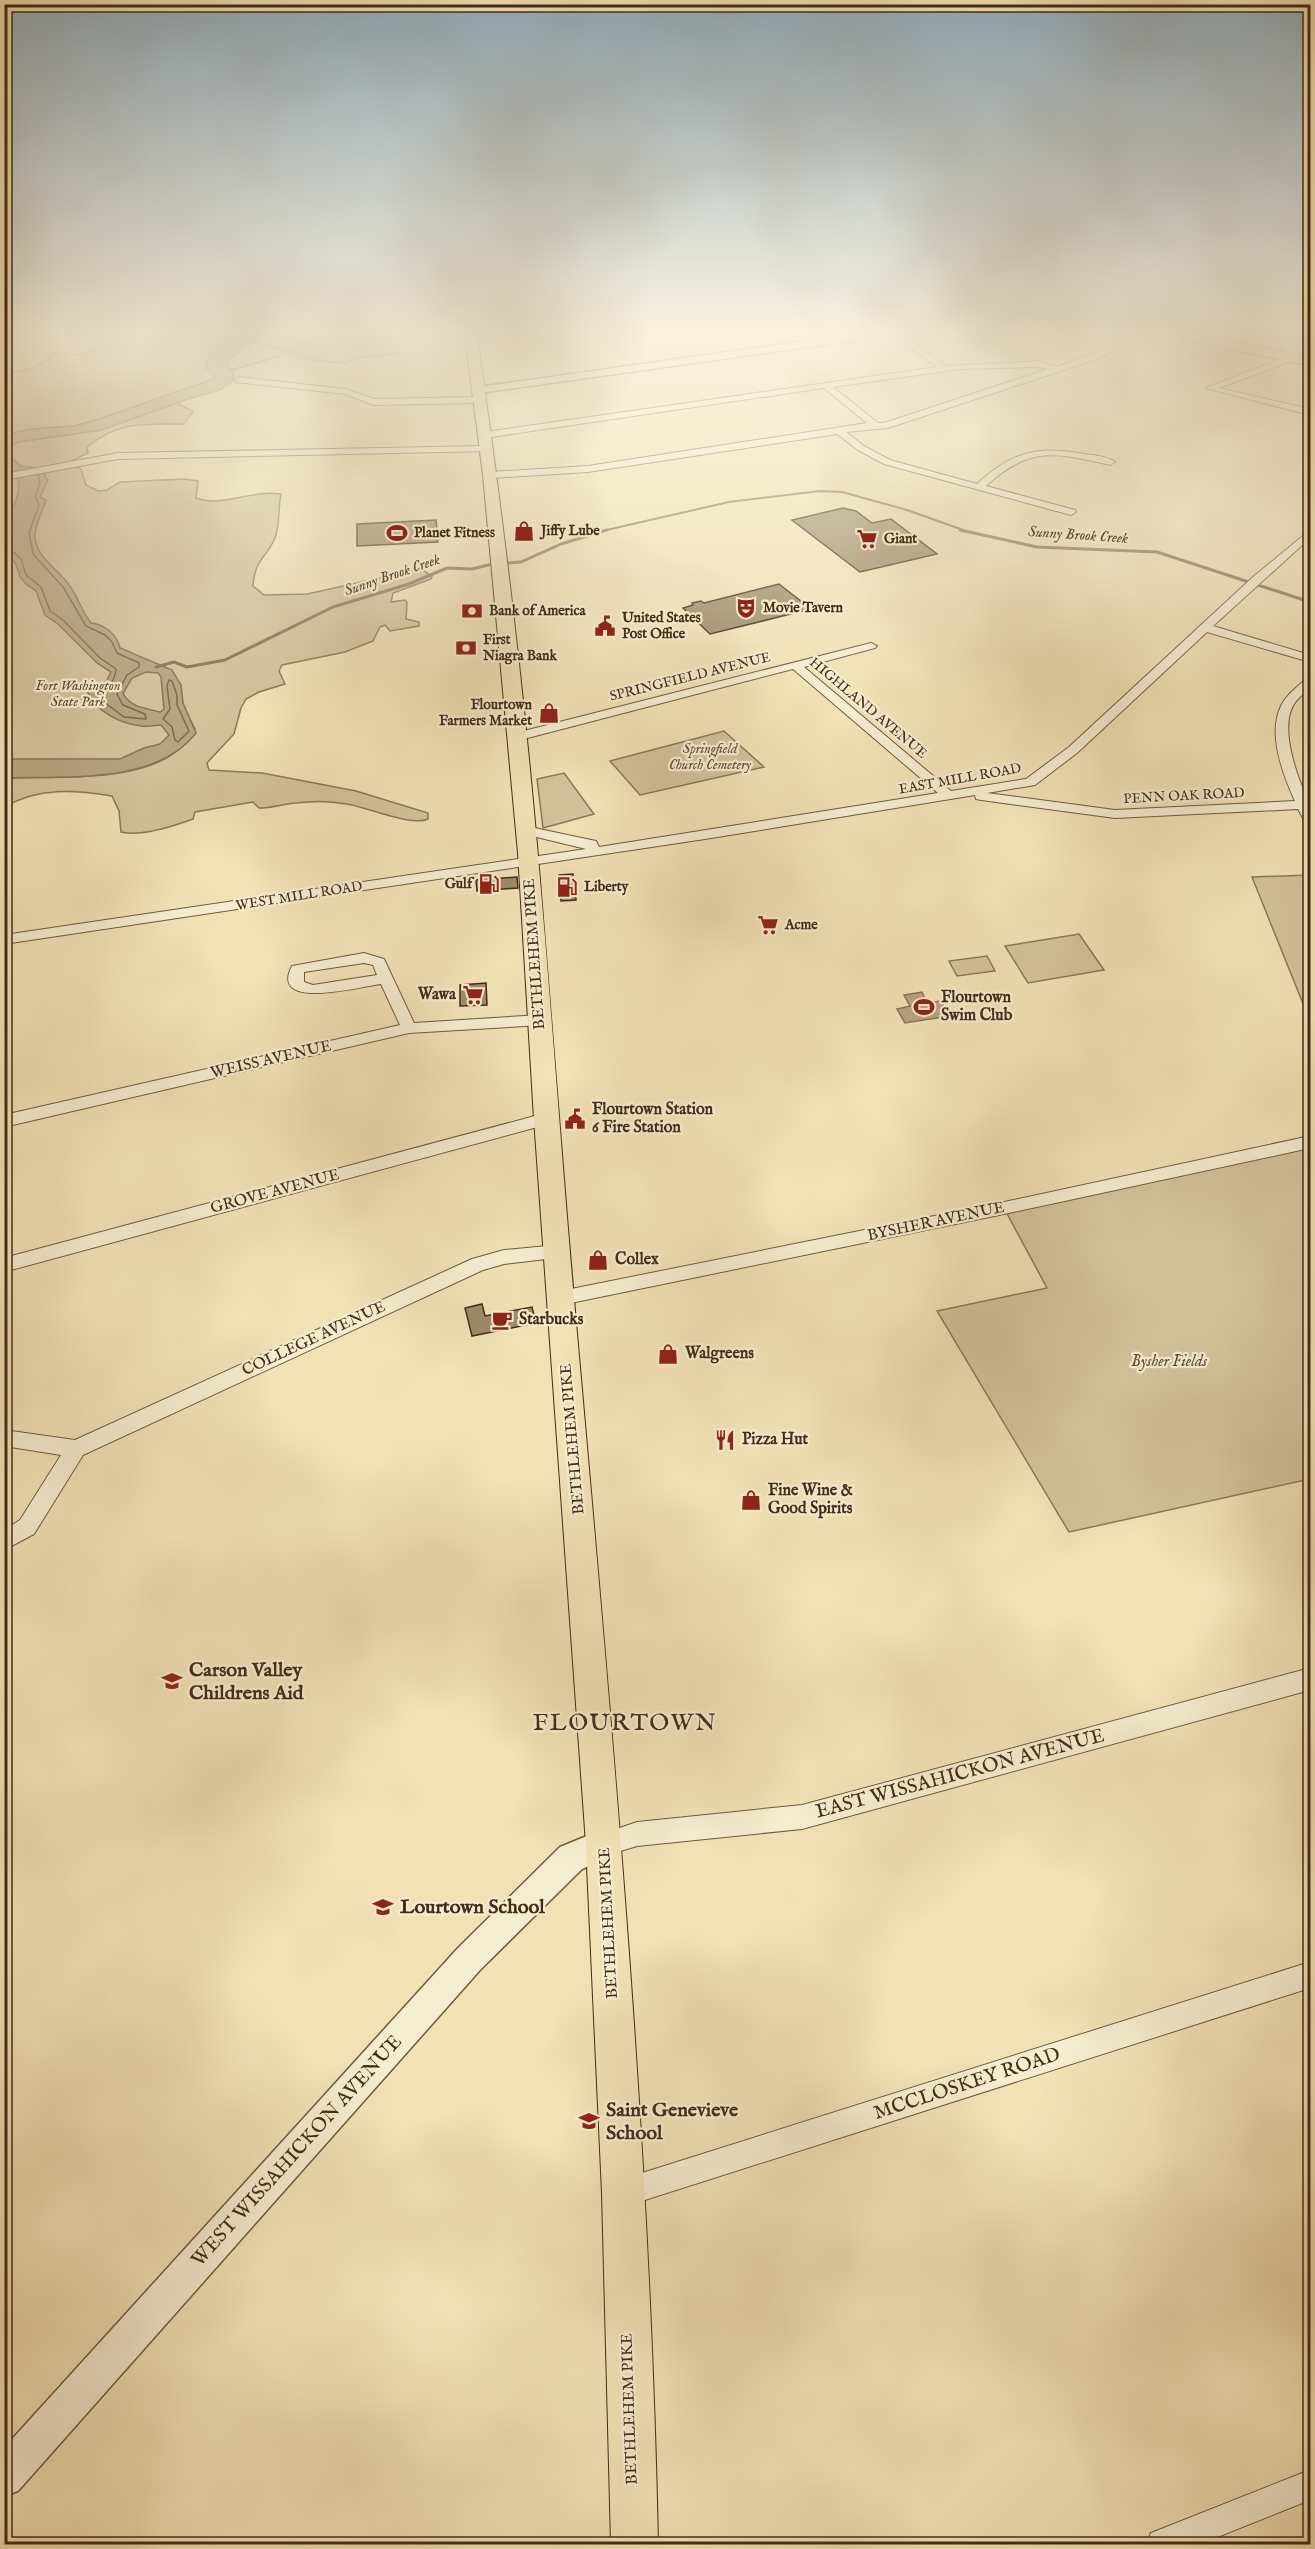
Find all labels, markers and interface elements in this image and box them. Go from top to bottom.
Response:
shop icon: Jiffy Lube [512,519,536,543]
sports icon: Planet Fitness [385,521,409,545]
place label: Jiffy Lube [539,522,600,540]
water label: Sunny Brook Creek [1027,522,1129,548]
place label: Planet Fitness [414,524,495,542]
supermarket icon: Giant [855,527,879,551]
place label: Giant [884,530,917,548]
water label: Sunny Brook Creek [342,550,442,600]
theatre icon: Movie Tavern [734,596,758,620]
bank icon: Bank of America [460,599,484,623]
place label: Movie Tavern [763,599,844,617]
place label: Bank of America [489,602,586,620]
place label: United States Post Office [621,609,701,643]
public building icon: United States Post Office [593,614,617,638]
place label: First Niagra Bank [482,631,557,665]
bank icon: First Niagra Bank [454,636,478,660]
street label: SPRINGFIELD AVENUE [608,648,773,706]
street label: HIGHLAND AVENUE [805,653,931,763]
park label: Fort Washington State Park [36,677,120,711]
place label: Flourtown Farmers Market [439,696,533,730]
shop icon: Flourtown Farmers Market [537,701,561,725]
park label: Springfield Church Cemetery [669,740,752,774]
street label: EAST MILL ROAD [897,759,1023,799]
street label: PENN OAK ROAD [1123,784,1245,808]
fuel station icon: Gulf [477,872,501,896]
place label: Gulf [445,875,475,893]
fuel station icon: Liberty [555,875,579,899]
street label: WEST MILL ROAD [234,877,364,915]
street label: BETHLEHEM PIKE [520,878,550,1030]
place label: Liberty [584,878,630,896]
supermarket icon: Acme [756,913,780,937]
place label: Acme [784,916,818,934]
supermarket icon: Wawa [461,983,485,1007]
place label: Wawa [417,985,457,1005]
place label: Flourtown Swim Club [941,988,1013,1026]
sports icon: Flourtown Swim Club [912,995,936,1019]
street label: WEISS AVENUE [209,1036,333,1084]
place label: Flourtown Station 6 Fire Station [592,1100,713,1138]
public building icon: Flourtown Station 6 Fire Station [563,1107,587,1131]
street label: GROVE AVENUE [208,1165,342,1219]
street label: BYSHER AVENUE [866,1198,1006,1246]
shop icon: Collex [586,1248,610,1272]
place label: Collex [615,1250,659,1270]
street label: COLLEGE AVENUE [239,1297,389,1381]
cafe icon: Starbucks [490,1308,514,1332]
place label: Starbucks [519,1310,584,1330]
shop icon: Walgreens [656,1342,680,1366]
place label: Walgreens [684,1344,754,1364]
park label: Bysher Fields [1131,1352,1207,1372]
street label: BETHLEHEM PIKE [556,1363,590,1515]
restaurant icon: Pizza Hut [713,1428,737,1452]
place label: Pizza Hut [742,1430,809,1450]
place label: Fine Wine & Good Spirits [768,1481,853,1519]
shop icon: Fine Wine & Good Spirits [739,1488,763,1512]
place label: Carson Valley Childrens Aid [189,1658,305,1706]
school or university icon: Carson Valley Childrens Aid [160,1669,184,1693]
district label: FLOURTOWN [533,1708,717,1739]
street label: EAST WISSAHICKON AVENUE [813,1723,1107,1825]
street label: BETHLEHEM PIKE [595,1847,623,1999]
school or university icon: Lourtown School [371,1895,395,1919]
place label: Lourtown School [400,1895,545,1920]
street label: WEST WISSAHICKON AVENUE [186,2030,408,2272]
street label: MCCLOSKEY ROAD [870,2042,1064,2126]
place label: Saint Genevieve School [606,2098,739,2146]
school or university icon: Saint Genevieve School [577,2109,601,2133]
street label: BETHLEHEM PIKE [617,2333,643,2485]

